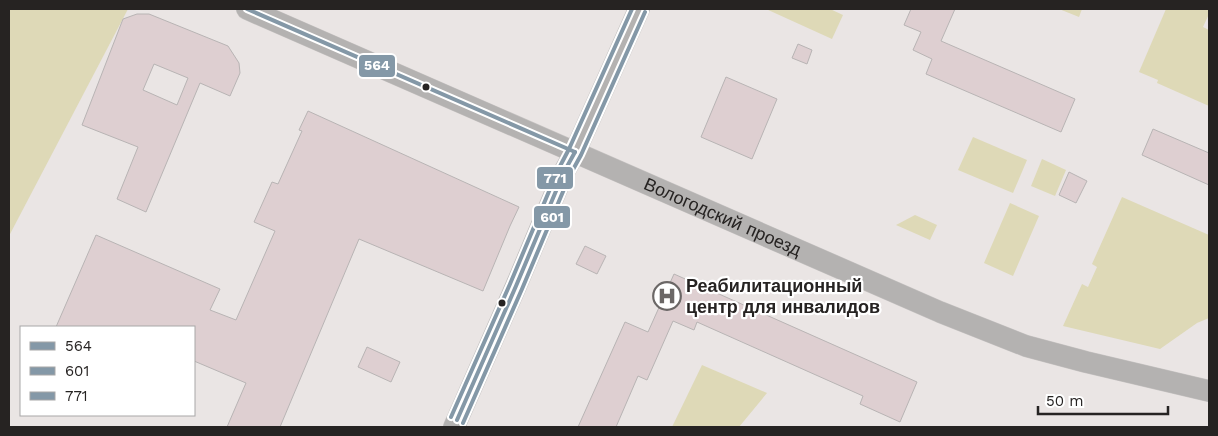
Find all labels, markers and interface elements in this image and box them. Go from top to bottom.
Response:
line badge: 564 [358,54,396,78]
text: 564 [364,57,390,73]
unlabelled marker [421,82,431,92]
line badge: 771 [536,166,574,190]
text: 771 [543,170,567,186]
street label: Вологодский проезд [641,173,805,260]
line badge: 601 [533,205,571,229]
text: 601 [540,209,564,225]
place label: Реабилитационный центр для инвалидов [686,275,880,317]
hospital icon: Реабилитационный центр для инвалидов [652,281,682,311]
unlabelled marker [497,298,507,308]
legend [20,326,195,416]
text: 564 [65,337,92,355]
text: 601 [65,362,89,380]
scale bar [1038,384,1168,416]
text: 771 [65,387,88,405]
text: 50 m [1046,392,1083,410]

